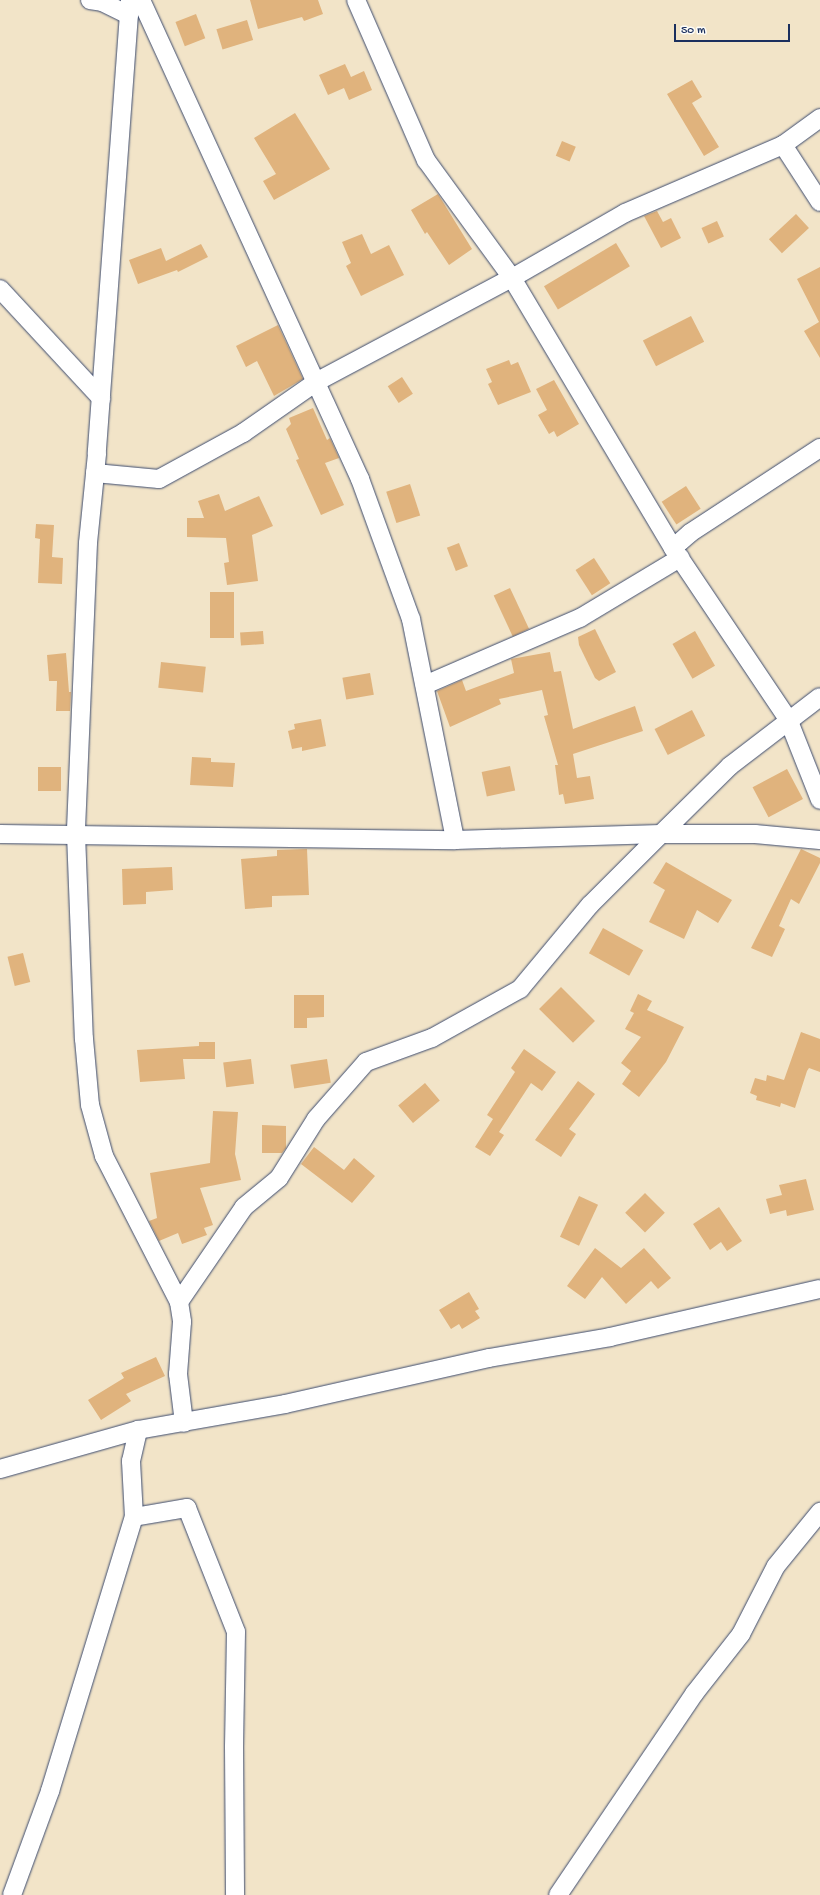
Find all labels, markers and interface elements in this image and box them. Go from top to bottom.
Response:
scale bar [676,16,792,42]
text: 50 m [681,24,706,38]

